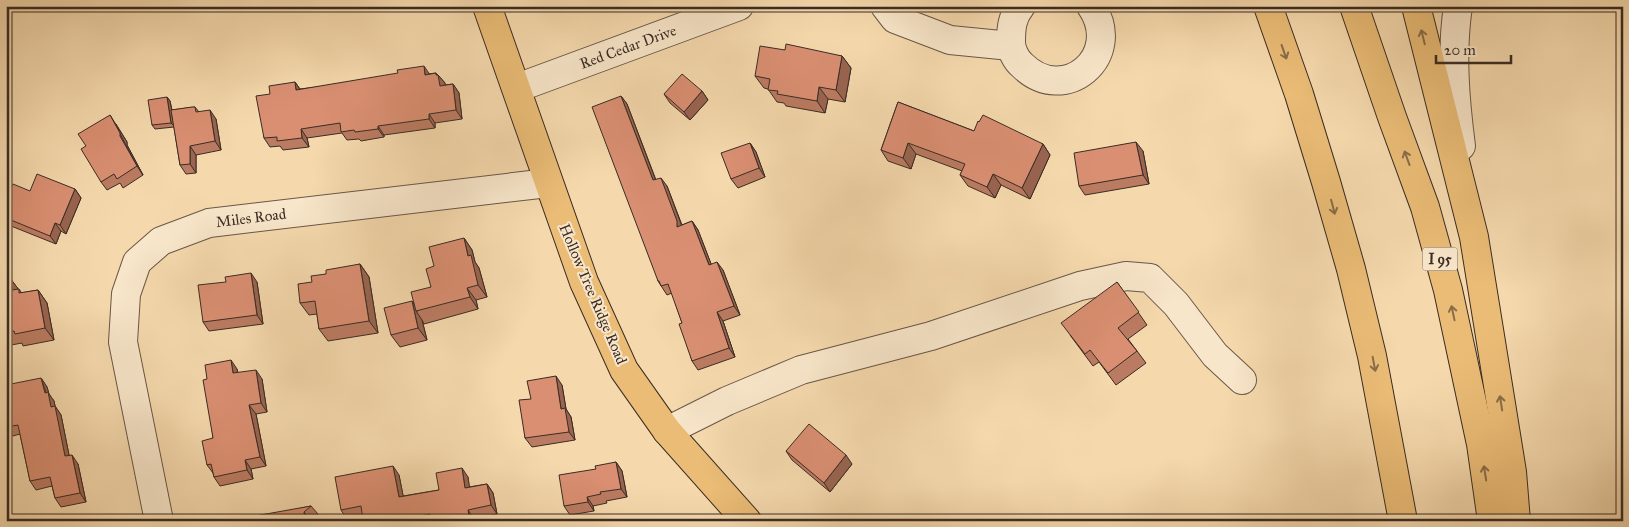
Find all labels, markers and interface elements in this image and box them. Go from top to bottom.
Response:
street label: Red Cedar Drive [577,21,679,73]
one-way arrow [1418,29,1428,45]
scale bar [1436,32,1512,64]
text: 20 m [1444,41,1476,59]
one-way arrow [1280,44,1289,59]
one-way arrow [1402,150,1411,166]
one-way arrow [1329,199,1339,215]
street label: Miles Road [215,205,288,231]
street label: Hollow Tree Ridge Road [555,221,631,367]
road number: I 95 [1422,248,1458,270]
one-way arrow [1448,306,1457,322]
one-way arrow [1370,356,1379,372]
one-way arrow [1496,395,1506,411]
one-way arrow [1479,465,1489,481]

